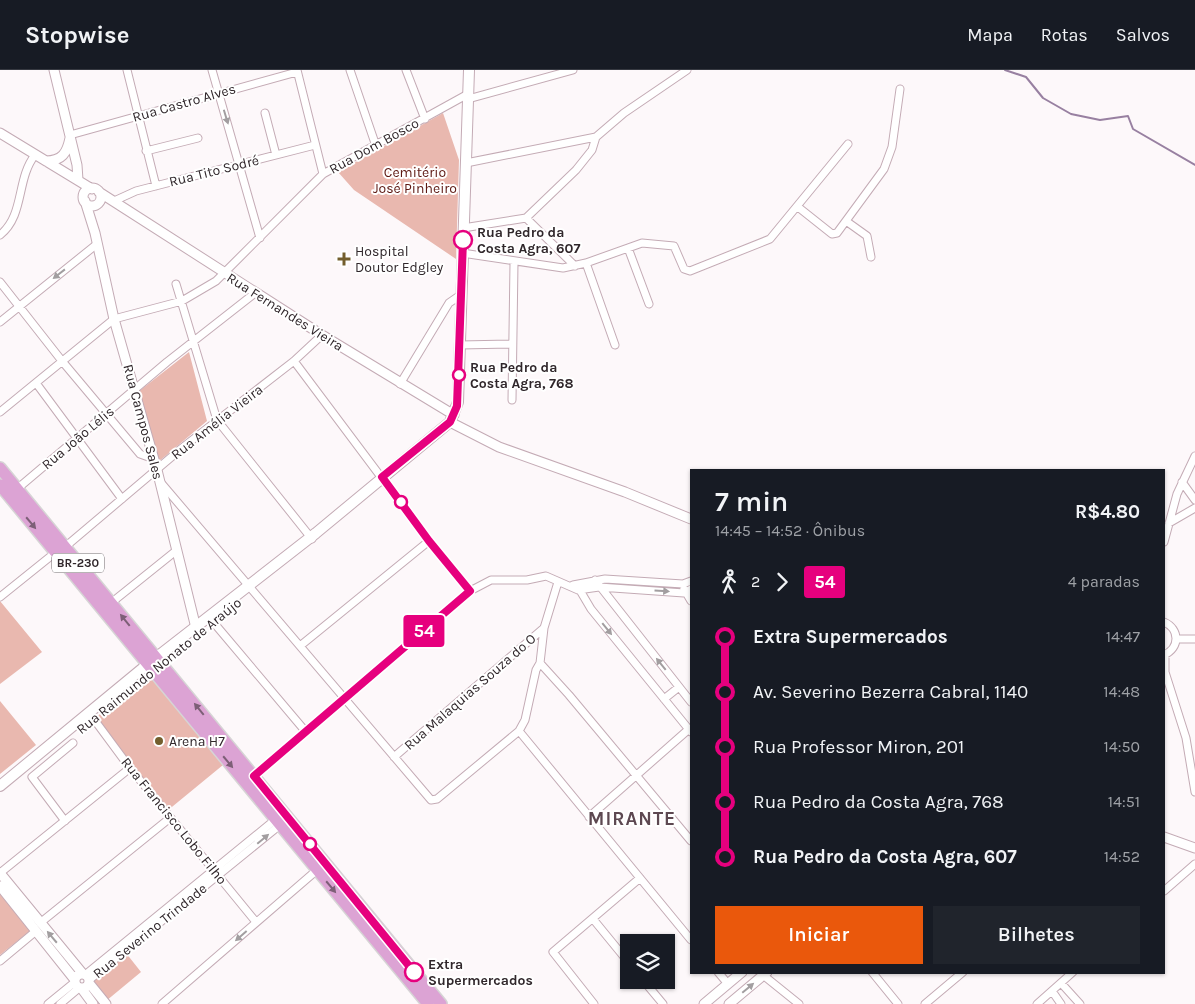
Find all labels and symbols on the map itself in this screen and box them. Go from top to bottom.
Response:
street label: Rua Castro Alves [130,80,238,126]
one-way arrow [222,109,230,124]
street label: Rua Dom Bosco [326,114,422,178]
street label: Rua Tito Sodré [167,152,261,190]
park label: Cemitério José Pinheiro [373,164,457,197]
place label: Rua Pedro da Costa Agra, 607 [477,224,580,257]
marker: Rua Pedro da Costa Agra, 607 [453,230,473,250]
place label: Hospital Doutor Edgley [355,243,444,276]
marker: Hospital Doutor Edgley [337,252,351,266]
one-way arrow [52,269,65,280]
street label: Rua Fernandes Vieira [224,269,346,355]
place label: Rua Pedro da Costa Agra, 768 [470,359,574,392]
street label: Rua Campos Sales [119,363,167,481]
marker: Rua Pedro da Costa Agra, 768 [452,368,466,382]
street label: Rua Amélia Vieira [168,381,266,463]
street label: Rua João Lélis [38,403,118,473]
unlabelled marker [394,495,408,509]
one-way arrow [25,517,36,529]
road number: BR-230 [52,553,104,572]
one-way arrow [654,587,670,595]
street label: Rua Raimundo Nonato de Araújo [73,594,245,738]
one-way arrow [120,614,131,627]
line badge: 54 [402,615,446,647]
one-way arrow [602,622,613,635]
street label: Rua Malaquias Souza do O [401,630,539,754]
one-way arrow [655,658,666,671]
one-way arrow [193,703,204,716]
place label: Arena H7 [169,733,225,750]
marker: Arena H7 [153,735,165,747]
street label: Rua Francisco Lobo Filho [117,754,231,888]
one-way arrow [222,755,233,768]
district label: MIRANTE [588,808,676,830]
one-way arrow [256,834,269,845]
unlabelled marker [303,837,317,851]
street label: Rua Severino Trindade [90,880,210,982]
one-way arrow [326,880,337,893]
one-way arrow [46,930,57,943]
one-way arrow [235,930,247,942]
place label: Extra Supermercados [428,956,533,989]
marker: Extra Supermercados [404,962,424,982]
one-way arrow [741,983,754,994]

